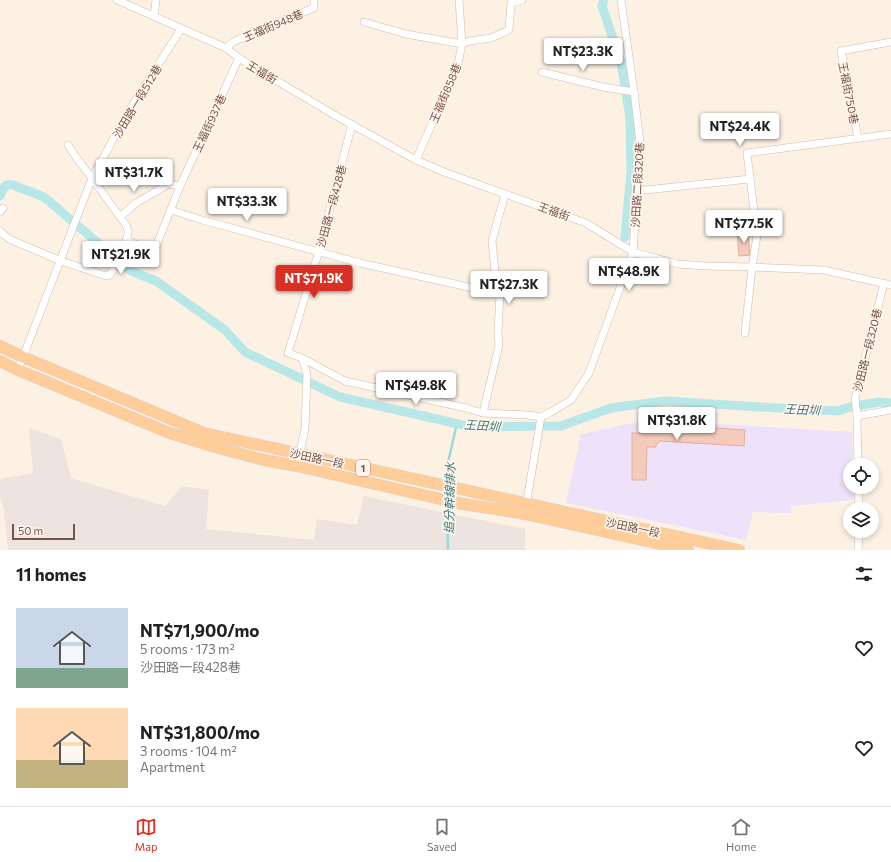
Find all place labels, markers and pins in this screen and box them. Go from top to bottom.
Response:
pin: NT$23.3K [542,38,624,72]
pin: NT$24.4K [699,113,781,147]
pin: NT$31.7K [93,159,175,193]
pin: NT$33.3K [206,188,288,222]
pin: NT$77.5K [703,210,785,244]
pin: NT$21.9K [80,241,162,275]
pin: NT$48.9K [588,258,670,292]
pin: NT$71.9K [273,265,355,299]
pin: NT$27.3K [468,271,550,305]
pin: NT$49.8K [375,372,457,406]
pin: NT$31.8K [636,407,718,441]

